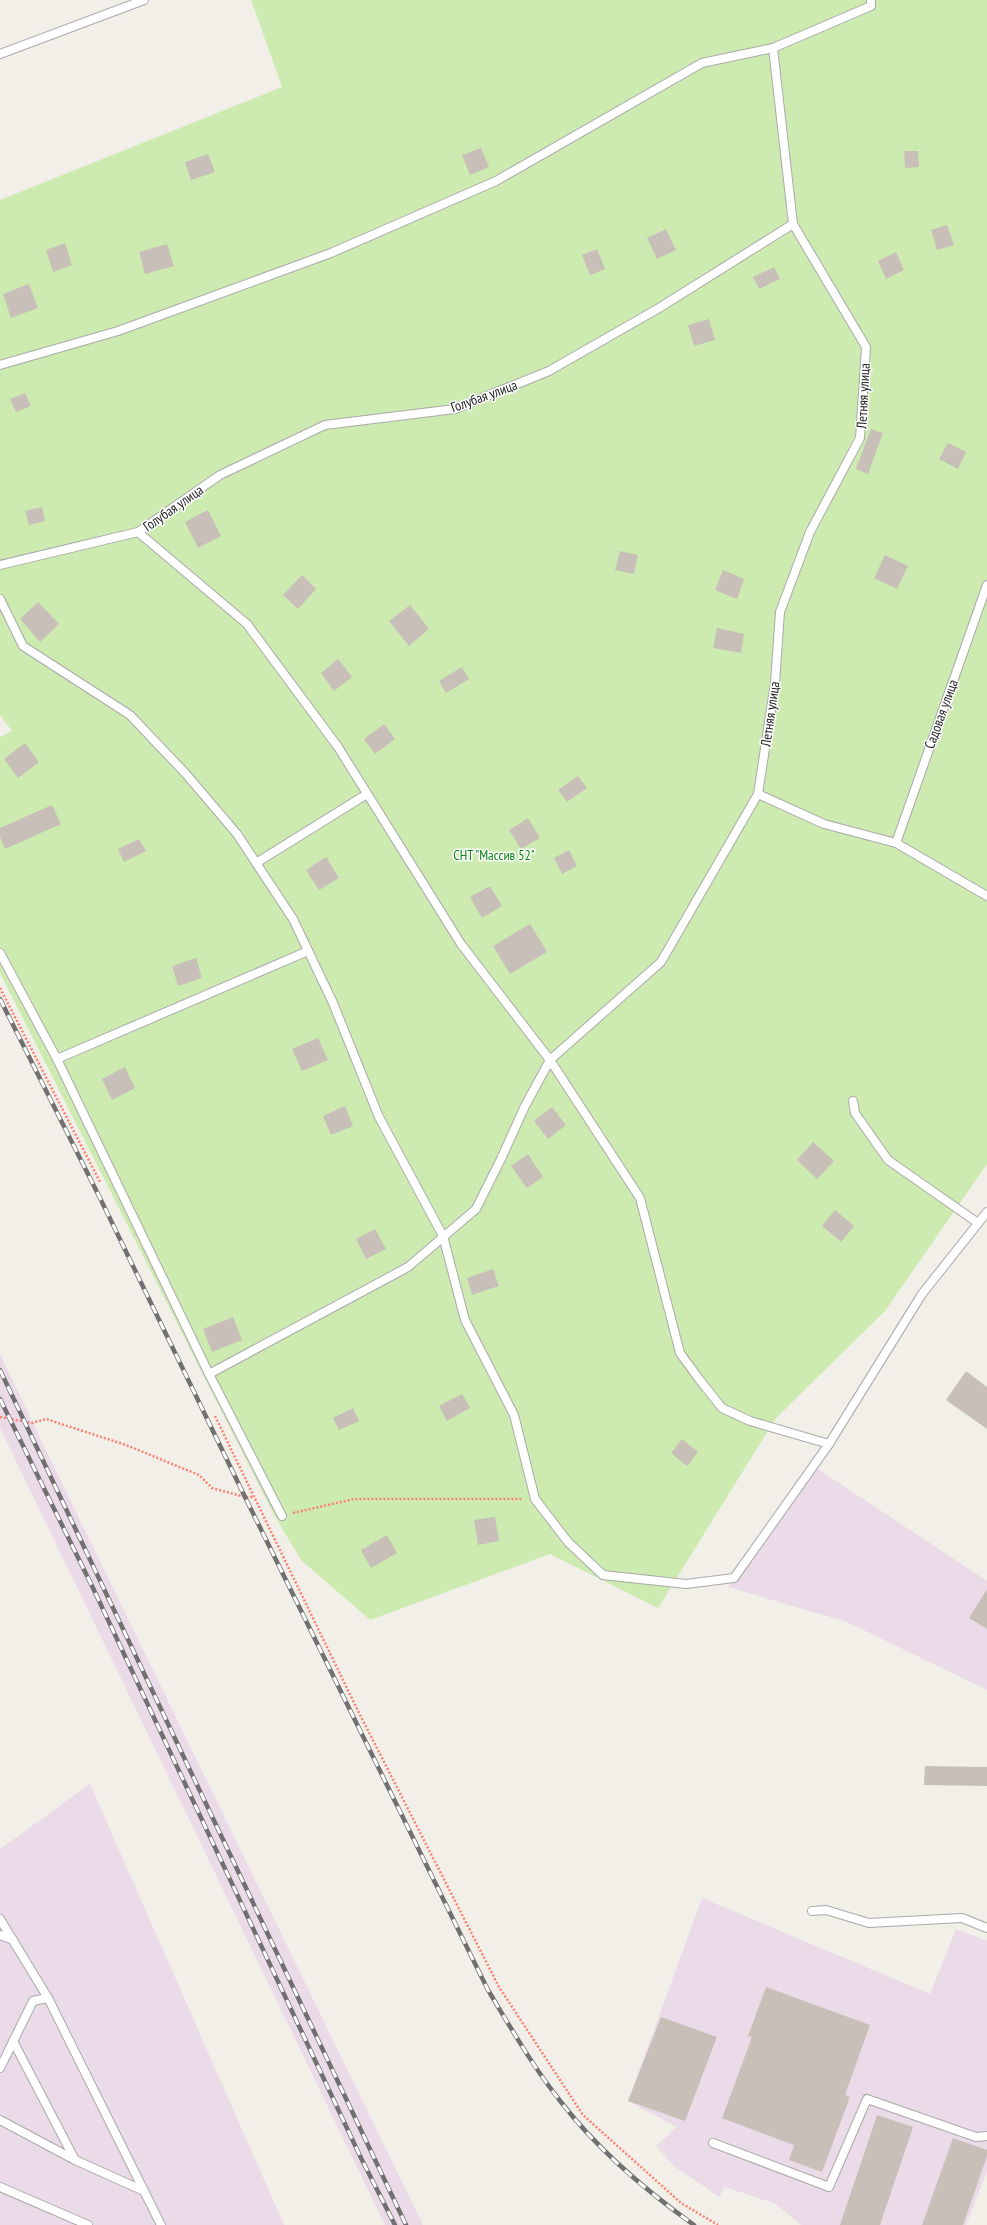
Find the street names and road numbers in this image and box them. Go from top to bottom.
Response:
street label: Летняя улица [852,363,874,430]
street label: Голубая улица [448,376,520,416]
street label: Голубая улица [139,481,207,535]
street label: Садовая улица [920,677,962,751]
street label: Летняя улица [756,680,783,749]

